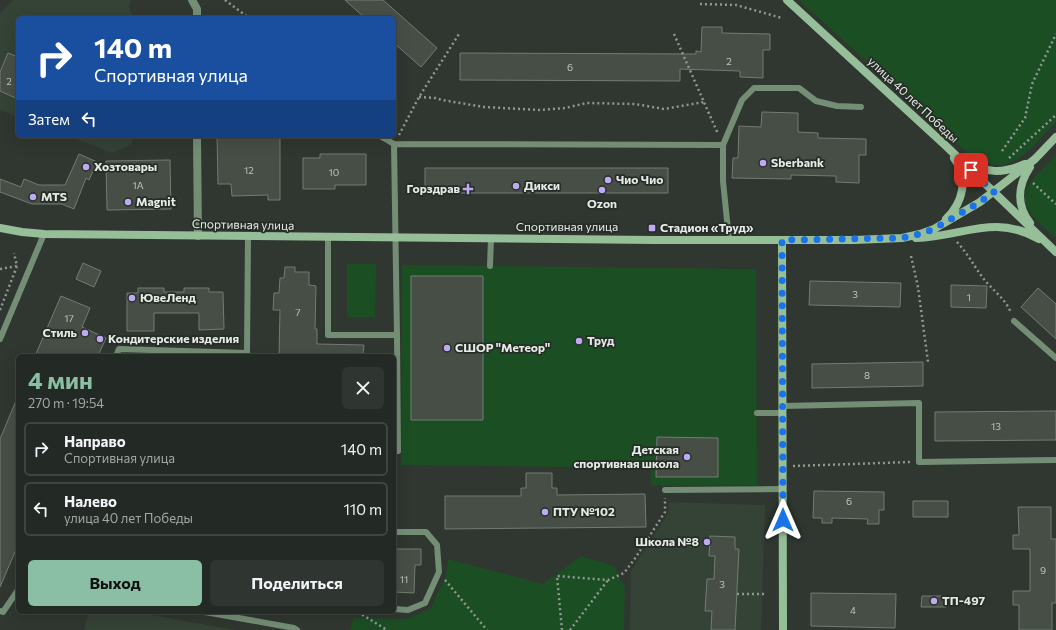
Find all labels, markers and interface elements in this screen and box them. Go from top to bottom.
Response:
text: 140 m [94,30,172,64]
icon: right [28,32,80,84]
street label: улица 40 лет Победы [865,54,962,145]
house number: 2 [726,55,732,67]
house number: 6 [567,61,573,73]
text: Спортивная улица [94,64,248,86]
house number: 2 [6,75,12,87]
icon: left [78,108,100,130]
text: Затем [28,110,70,128]
pin [954,153,988,187]
place label: Sberbank [771,155,824,169]
marker: Sberbank [758,158,768,168]
place label: Хозтовары [94,159,157,173]
icon: arrive [960,159,982,181]
marker: Хозтовары [81,162,91,172]
house number: 12 [244,164,254,176]
house number: 10 [329,166,339,178]
place label: Чио Чио [616,172,663,186]
marker: Чио Чио [603,175,613,185]
place label: Дикси [524,178,560,192]
house number: 1А [132,179,144,191]
place label: Горздрав [407,181,460,195]
marker: Дикси [511,181,521,191]
marker: Горздрав [463,184,473,194]
marker: Ozon [597,185,607,195]
place label: MTS [41,189,67,203]
marker: MTS [28,192,38,202]
place label: Magnit [136,194,176,208]
place label: Ozon [587,196,617,210]
marker: Magnit [123,197,133,207]
street label: Спортивная улица [192,216,294,232]
street label: Спортивная улица [516,219,618,233]
place label: Стадион «Труд» [660,220,754,234]
marker: Стадион «Труд» [647,223,657,233]
house number: 3 [852,288,858,300]
place label: ЮвеЛенд [140,290,196,304]
house number: 1 [967,291,971,303]
marker: ЮвеЛенд [127,293,137,303]
house number: 7 [295,306,301,318]
house number: 17 [64,312,74,324]
place label: Стиль [43,325,78,339]
marker: Стиль [80,328,90,338]
place label: Кондитерские изделия [108,331,239,345]
place label: Труд [587,333,615,347]
marker: Кондитерские изделия [95,334,105,344]
marker: Труд [574,336,584,346]
place label: СШОР "Метеор" [455,340,550,354]
marker: СШОР "Метеор" [442,343,452,353]
text: 4 мин [28,365,93,394]
button: close [342,367,384,409]
house number: 8 [864,369,870,381]
text: 270 m · 19:54 [28,395,104,411]
house number: 13 [991,420,1001,432]
text: Направо [64,432,126,450]
icon: right [30,438,52,460]
text: 140 m [341,440,382,458]
place label: Детская спортивная школа [573,442,679,470]
text: Спортивная улица [64,450,175,466]
marker: Детская спортивная школа [682,452,692,462]
text: Налево [64,492,117,510]
house number: 6 [846,495,852,507]
icon: left [30,498,52,520]
position arrow [762,499,804,541]
text: 110 m [343,500,382,518]
place label: ПТУ №102 [553,504,615,518]
marker: ПТУ №102 [540,507,550,517]
text: улица 40 лет Победы [64,510,193,526]
place label: Школа №8 [635,534,699,548]
marker: Школа №8 [702,537,712,547]
button: Выход [28,560,202,606]
button: Поделиться [210,560,384,606]
house number: 9 [1040,564,1046,576]
house number: 11 [400,573,408,585]
house number: 3 [719,578,725,590]
place label: ТП-497 [942,593,985,607]
marker: ТП-497 [929,596,939,606]
house number: 4 [850,604,856,616]

